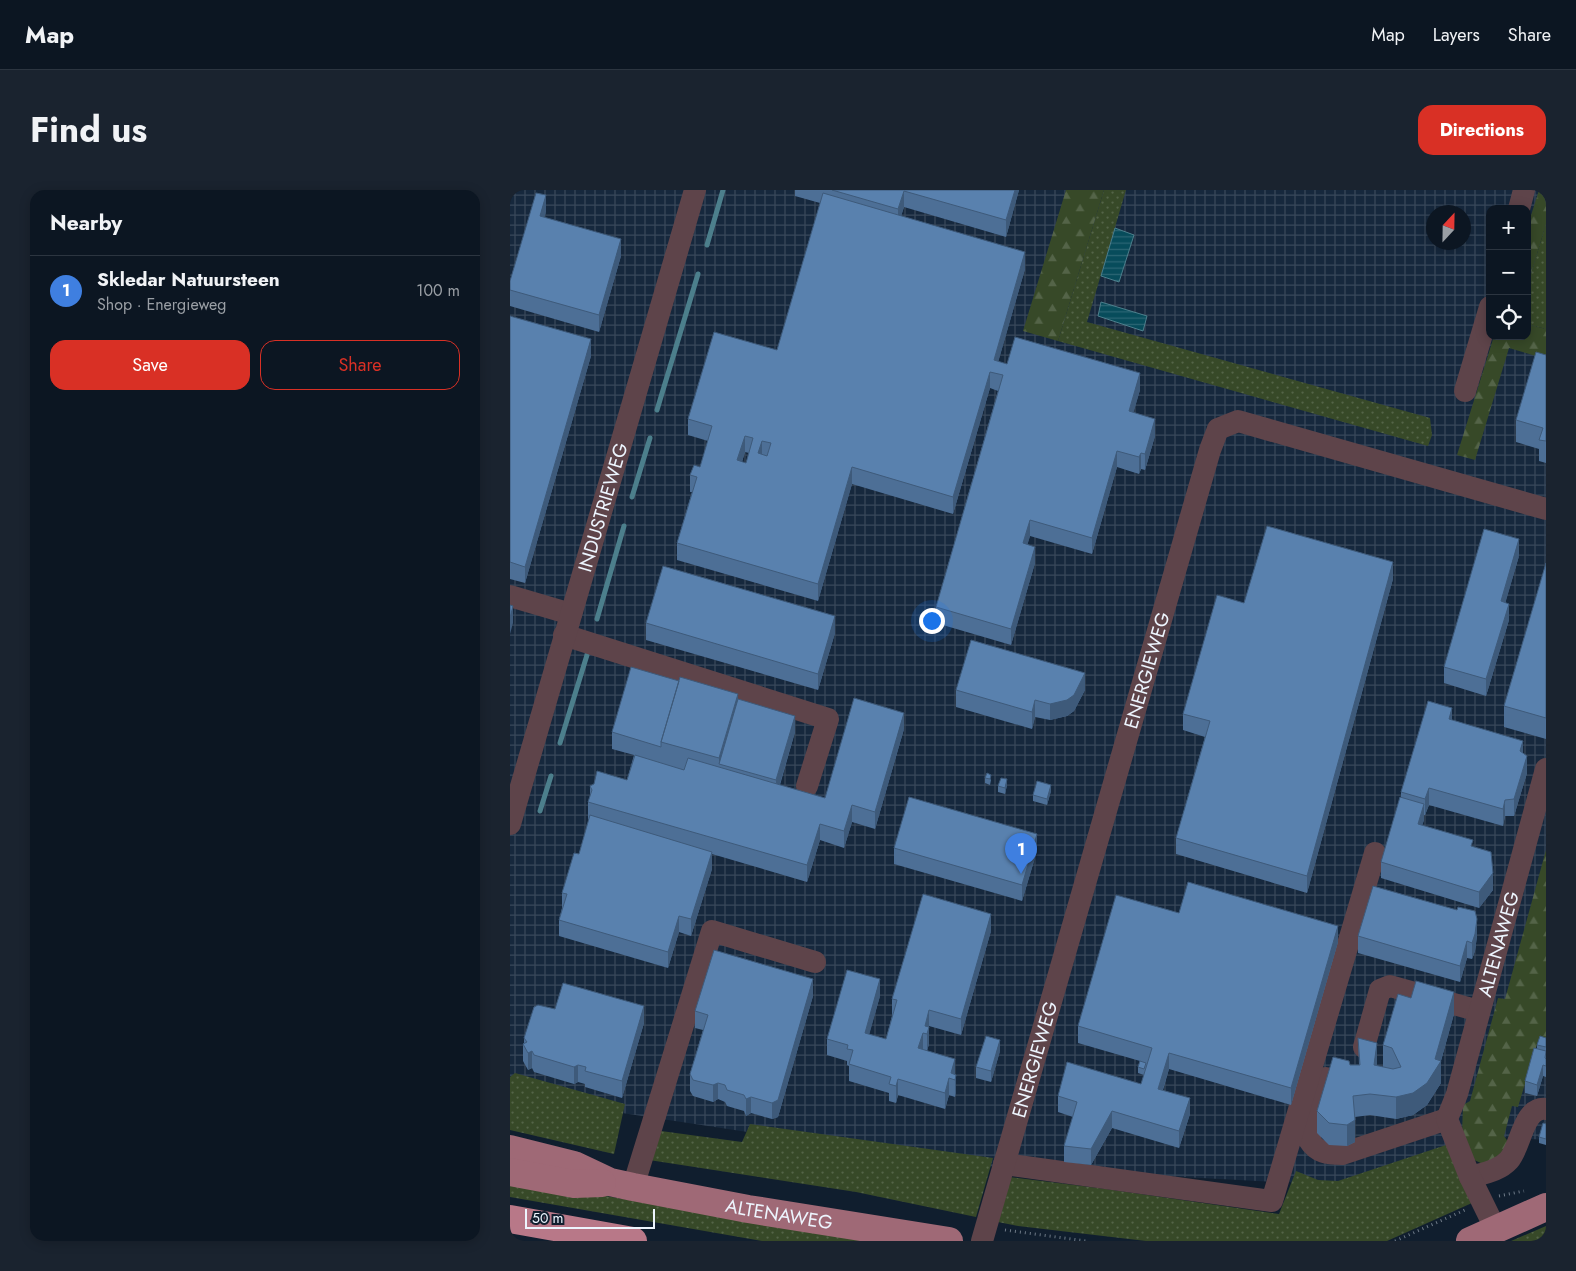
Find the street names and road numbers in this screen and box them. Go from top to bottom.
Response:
street label: INDUSTRIEWEG [571,440,635,575]
street label: ENERGIEWEG [1117,609,1177,732]
street label: ALTENAWEG [1471,888,1526,1000]
street label: ENERGIEWEG [1005,998,1064,1121]
street label: ALTENAWEG [723,1192,835,1236]

